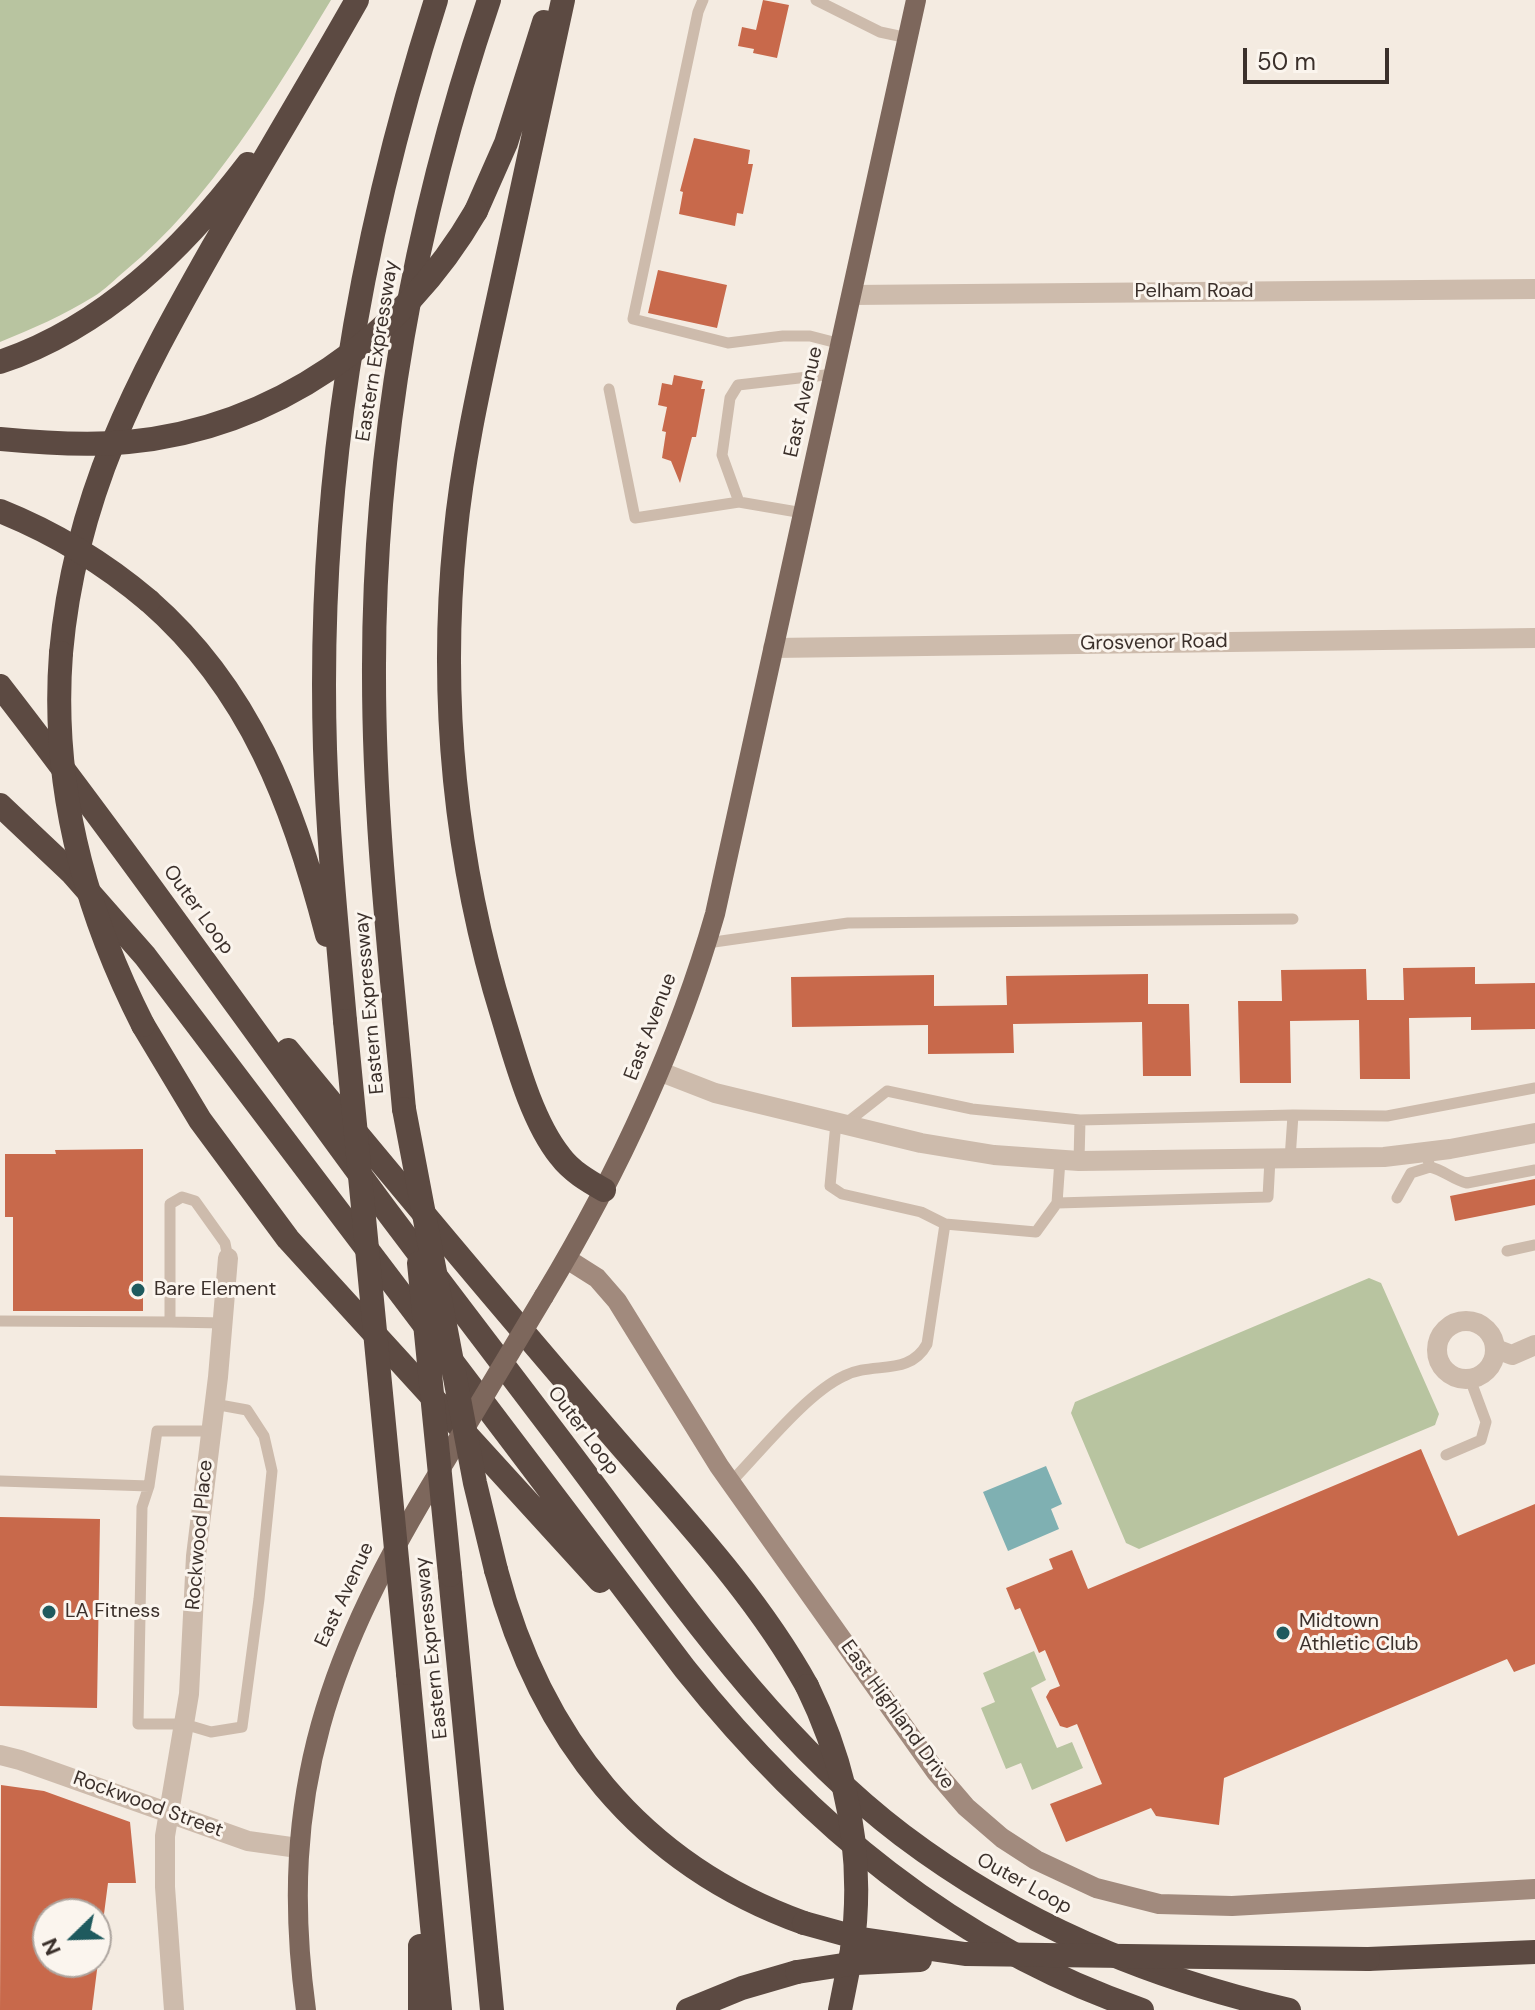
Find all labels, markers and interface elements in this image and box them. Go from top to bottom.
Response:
scale bar [1247,32,1393,82]
text: 50 m [1257,46,1316,77]
street label: Eastern Expressway [352,259,404,443]
street label: Pelham Road [1135,280,1253,304]
street label: East Avenue [780,344,828,460]
street label: Grosvenor Road [1080,630,1228,656]
street label: Outer Loop [157,860,239,960]
street label: Eastern Expressway [350,911,390,1095]
street label: East Avenue [620,970,682,1084]
place label: Bare Element [154,1278,276,1302]
marker: Bare Element [129,1281,147,1299]
street label: Outer Loop [542,1382,624,1480]
street label: Rockwood Place [181,1459,219,1611]
street label: East Avenue [310,1539,380,1651]
street label: Eastern Expressway [410,1556,454,1740]
place label: LA Fitness [65,1600,160,1624]
marker: LA Fitness [40,1603,58,1621]
place label: Midtown Athletic Club [1299,1610,1418,1657]
marker: Midtown Athletic Club [1274,1624,1292,1642]
street label: East Highland Drive [835,1636,959,1794]
street label: Rockwood Street [70,1767,226,1843]
street label: Outer Loop [972,1848,1076,1920]
north arrow [32,1898,112,1978]
text: N [35,1934,68,1960]

